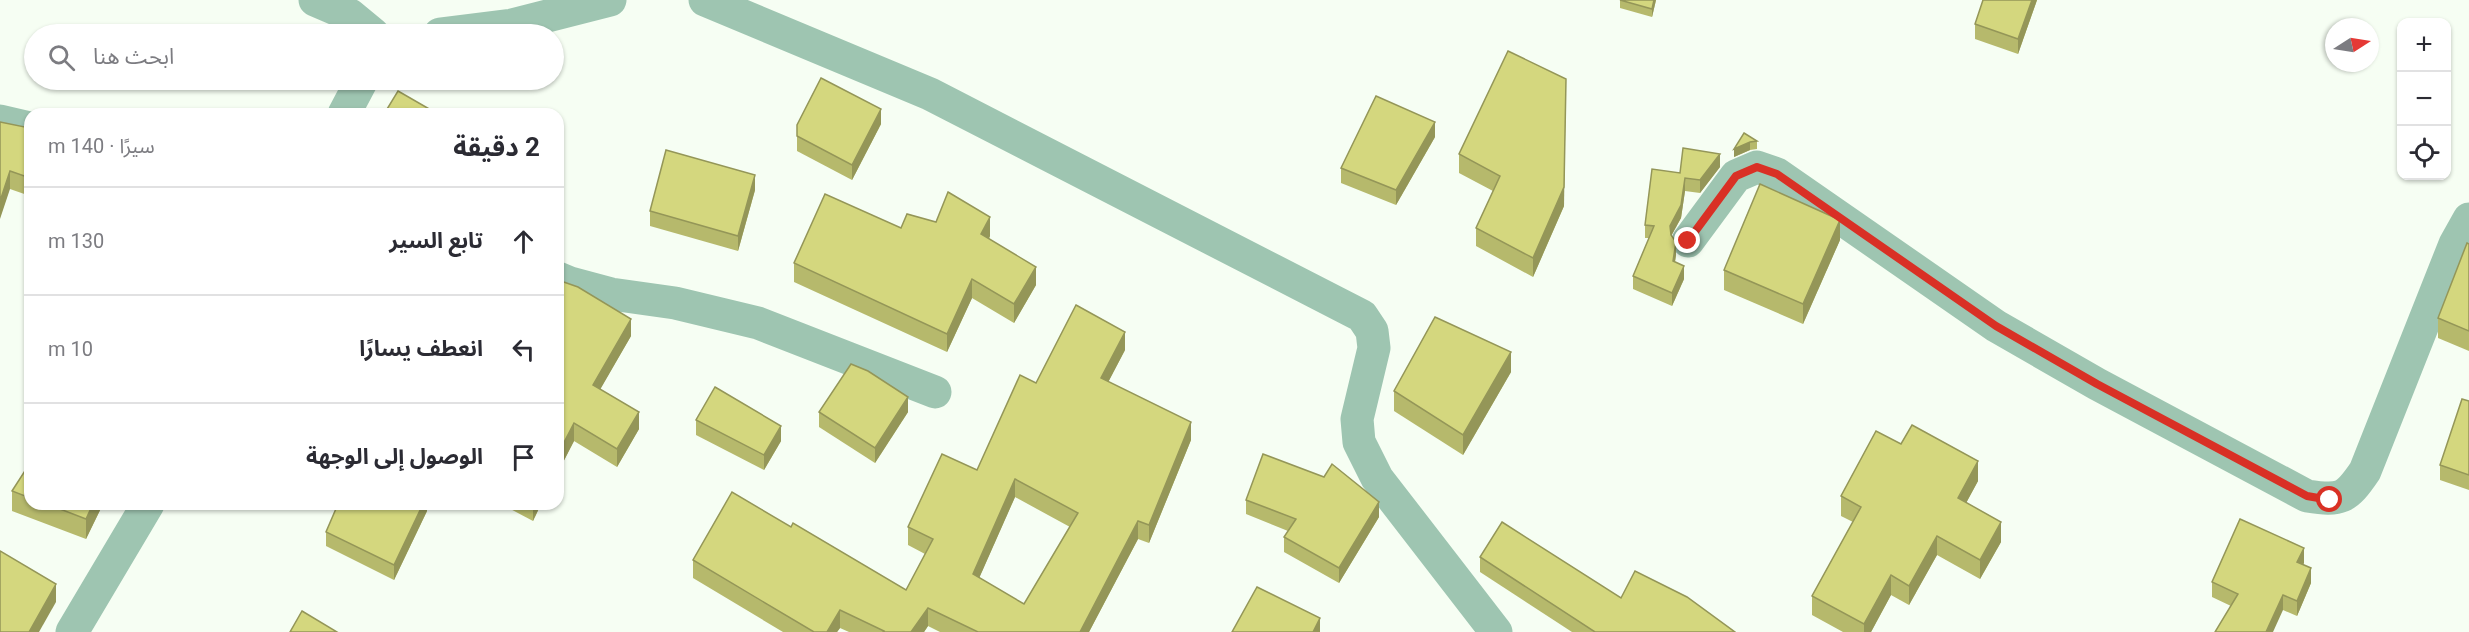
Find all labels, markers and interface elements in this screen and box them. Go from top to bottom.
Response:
north arrow [2325,18,2379,72]
map controls [2397,18,2451,180]
button: + [2397,18,2451,72]
search box [24,24,564,90]
icon: search [45,41,78,74]
text: ابحث هنا [93,44,174,69]
button: − [2397,72,2451,126]
button: locate [2397,126,2451,180]
text: 2 دقيقة [453,132,540,162]
text: سيرًا · 140 m [48,134,155,158]
icon: ahead [507,225,540,258]
route end [1674,227,1700,253]
text: تابع السير [389,228,483,253]
text: 130 m [48,229,104,253]
icon: left [507,333,540,366]
text: انعطف يسارًا [359,336,483,361]
text: 10 m [48,337,93,361]
icon: arrive [507,441,540,474]
text: الوصول إلى الوجهة [306,444,483,469]
route start [2316,486,2342,512]

